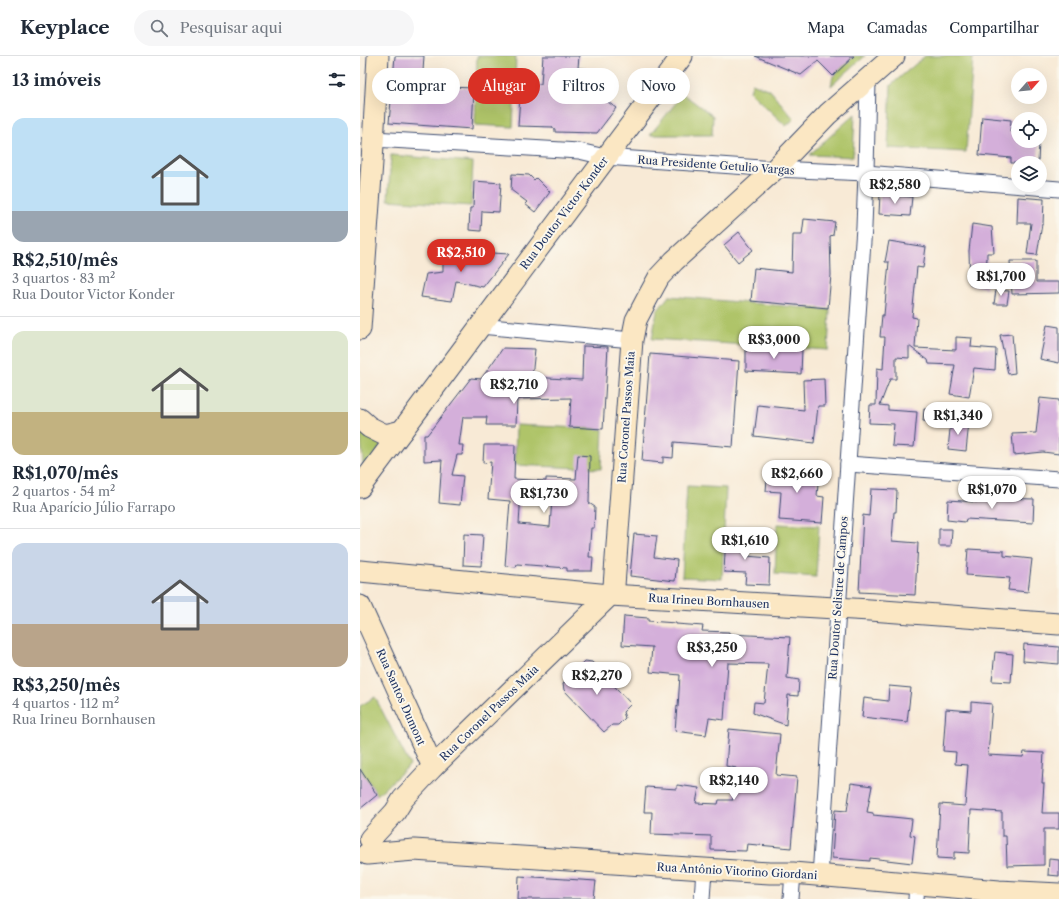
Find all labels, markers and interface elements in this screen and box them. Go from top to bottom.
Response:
search box [134,10,414,46]
text: Keyplace [20,16,110,39]
icon: search [148,17,170,39]
text: Pesquisar aqui [180,18,282,37]
text: Mapa [807,19,845,37]
text: Camadas [867,19,927,37]
text: Compartilhar [949,19,1039,37]
chip: Comprar [372,68,460,104]
chip: Alugar [468,68,540,104]
chip: Filtros [548,68,619,104]
chip: Novo [627,68,690,104]
north arrow [1011,68,1047,104]
map controls [1011,68,1047,192]
icon: filters [326,69,348,91]
text: 13 imóveis [12,70,101,90]
button: locate [1011,112,1047,148]
icon: home [144,144,216,216]
street label: Rua Doutor Victor Konder [517,153,611,272]
street label: Rua Presidente Getulio Vargas [637,153,795,177]
button: layers [1011,156,1047,192]
pin: R$2,580 [858,171,932,205]
text: R$2,580 [869,176,921,192]
pin: R$2,510 [424,239,498,273]
text: R$2,510 [436,244,486,260]
text: R$2,510/mês [12,250,118,270]
pin: R$1,700 [964,263,1038,297]
text: R$1,700 [976,268,1026,284]
text: 3 quartos · 83 m² [12,270,115,286]
text: Rua Doutor Victor Konder [12,286,175,302]
pin: R$3,000 [737,326,811,360]
text: R$3,000 [748,331,800,347]
street label: Rua Coronel Passos Maia [614,350,638,483]
icon: home [144,357,216,429]
pin: R$2,710 [477,371,551,405]
text: R$2,710 [489,376,539,392]
pin: R$1,340 [921,402,995,436]
text: R$1,340 [933,407,983,423]
pin: R$2,660 [760,460,834,494]
text: R$1,070/mês [12,463,118,483]
text: R$2,660 [771,465,823,481]
pin: R$1,070 [955,476,1029,510]
pin: R$1,730 [507,480,581,514]
text: R$1,070 [967,481,1017,497]
text: 2 quartos · 54 m² [12,483,115,499]
text: R$1,730 [520,485,568,501]
text: Rua Aparício Júlio Farrapo [12,499,175,515]
street label: Rua Doutor Selistre de Campos [825,515,851,680]
pin: R$1,610 [708,527,782,561]
text: R$1,610 [721,532,769,548]
icon: home [144,569,216,641]
street label: Rua Irineu Bornhausen [648,591,770,611]
pin: R$3,250 [675,634,749,668]
text: R$3,250 [686,639,738,655]
street label: Rua Santos Dumont [373,646,429,748]
street label: Rua Coronel Passos Maia [437,662,541,764]
pin: R$2,270 [560,662,634,696]
text: R$2,270 [571,667,623,683]
text: R$3,250/mês [12,675,120,695]
text: 4 quartos · 112 m² [12,695,119,711]
text: Rua Irineu Bornhausen [12,711,156,727]
pin: R$2,140 [697,767,771,801]
text: R$2,140 [709,772,759,788]
street label: Rua Antônio Vitorino Giordani [656,860,818,882]

